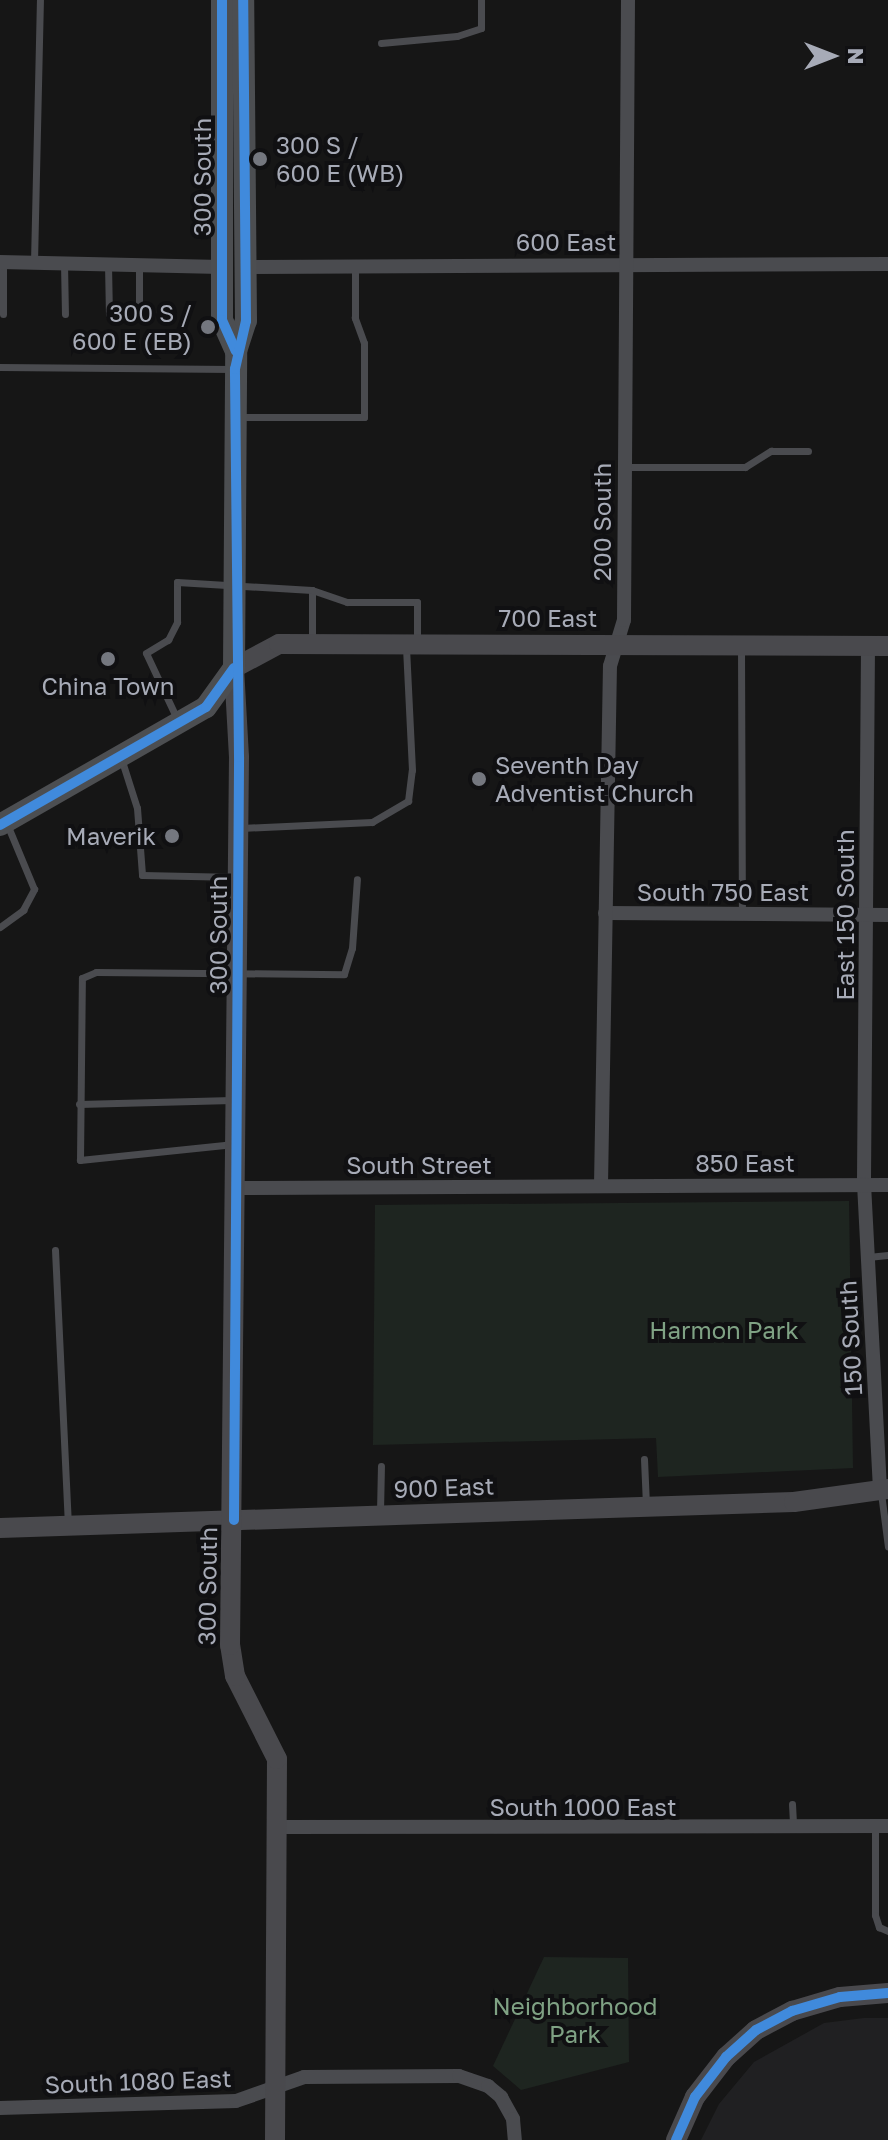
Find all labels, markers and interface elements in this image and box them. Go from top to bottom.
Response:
north arrow [792,16,872,96]
text: N [843,48,870,64]
street label: 300 South [188,118,216,236]
place label: 300 S / 600 E (WB) [276,131,404,187]
marker: 300 S / 600 E (WB) [251,150,269,168]
street label: 600 East [516,228,616,256]
place label: 300 S / 600 E (EB) [72,299,192,355]
marker: 300 S / 600 E (EB) [199,318,217,336]
street label: 200 South [588,463,616,581]
street label: 700 East [499,604,597,632]
marker: China Town [99,650,117,668]
place label: China Town [42,672,174,700]
place label: Seventh Day Adventist Church [495,751,694,807]
marker: Seventh Day Adventist Church [470,770,488,788]
place label: Maverik [66,822,156,850]
marker: Maverik [163,827,181,845]
street label: East 150 South [831,829,859,1001]
street label: 300 South [204,876,232,994]
street label: South 750 East [637,878,809,906]
street label: 850 East [695,1149,795,1177]
street label: South Street [346,1151,492,1179]
street label: 150 South [833,1280,867,1396]
park label: Harmon Park [649,1316,799,1344]
street label: 900 East [393,1471,495,1503]
street label: 300 South [192,1527,222,1645]
street label: South 1000 East [489,1793,677,1821]
park label: Neighborhood Park [493,1992,657,2048]
street label: South 1080 East [44,2063,232,2099]

